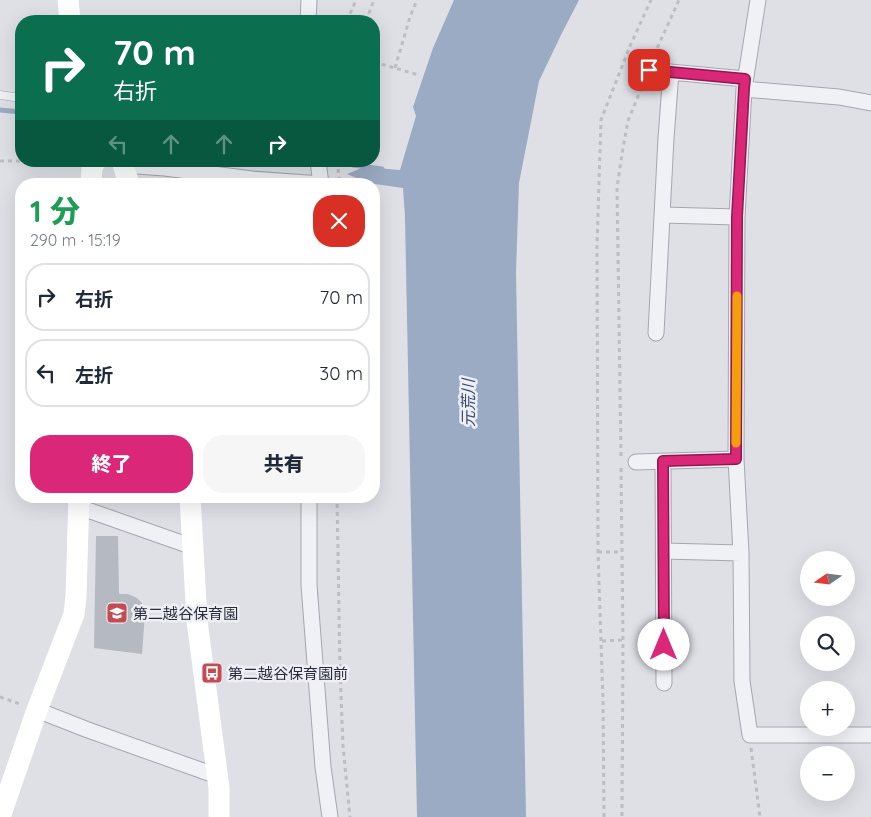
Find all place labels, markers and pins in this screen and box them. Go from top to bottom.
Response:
pin [628,49,670,91]
school or university icon: 第二越谷保育園 [105,601,129,625]
place label: 第二越谷保育園 [133,604,238,623]
bus stop icon: 第二越谷保育園前 [200,661,224,685]
place label: 第二越谷保育園前 [228,664,348,683]

